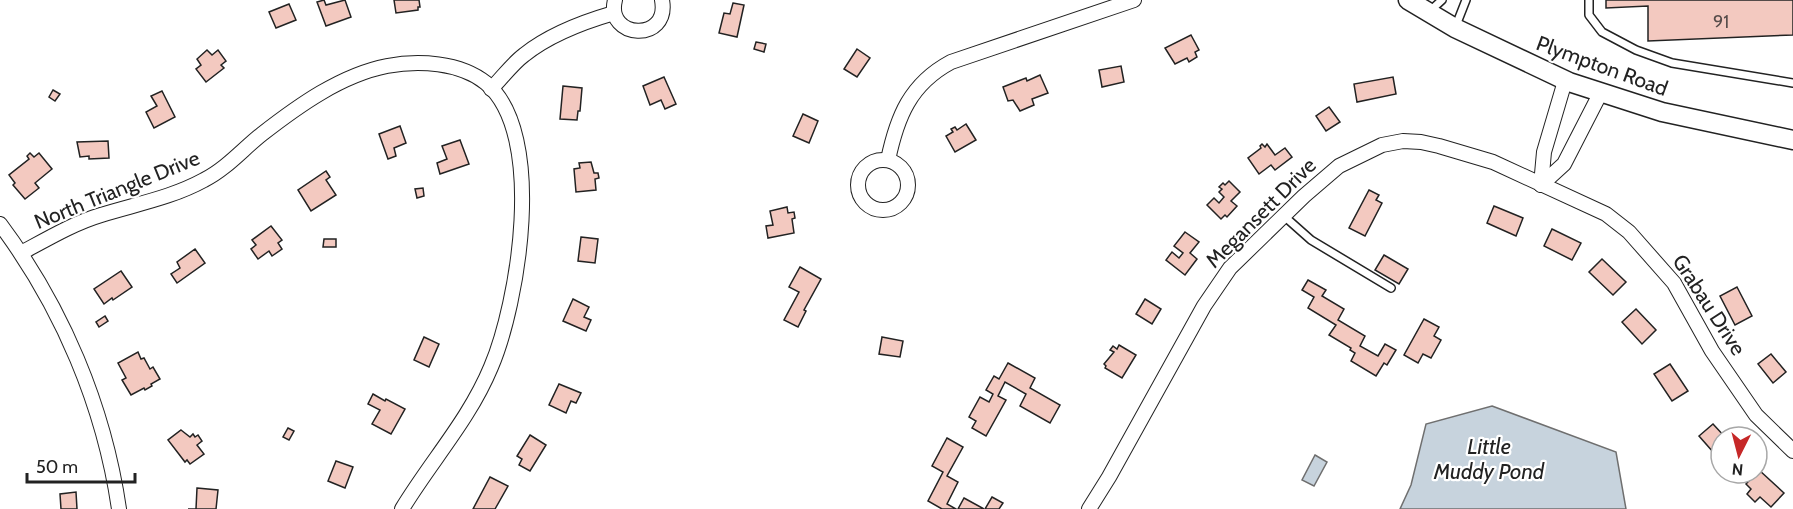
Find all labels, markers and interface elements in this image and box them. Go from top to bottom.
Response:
house number: 91 [1713,11,1729,33]
street label: Plympton Road [1533,30,1671,101]
street label: North Triangle Drive [31,145,203,234]
street label: Megansett Drive [1200,152,1321,273]
street label: Grabau Drive [1668,250,1751,360]
north arrow [1709,425,1769,485]
water label: Little Muddy Pond [1433,433,1545,485]
scale bar [27,446,135,484]
text: 50 m [36,456,78,478]
text: N [1731,459,1744,479]

